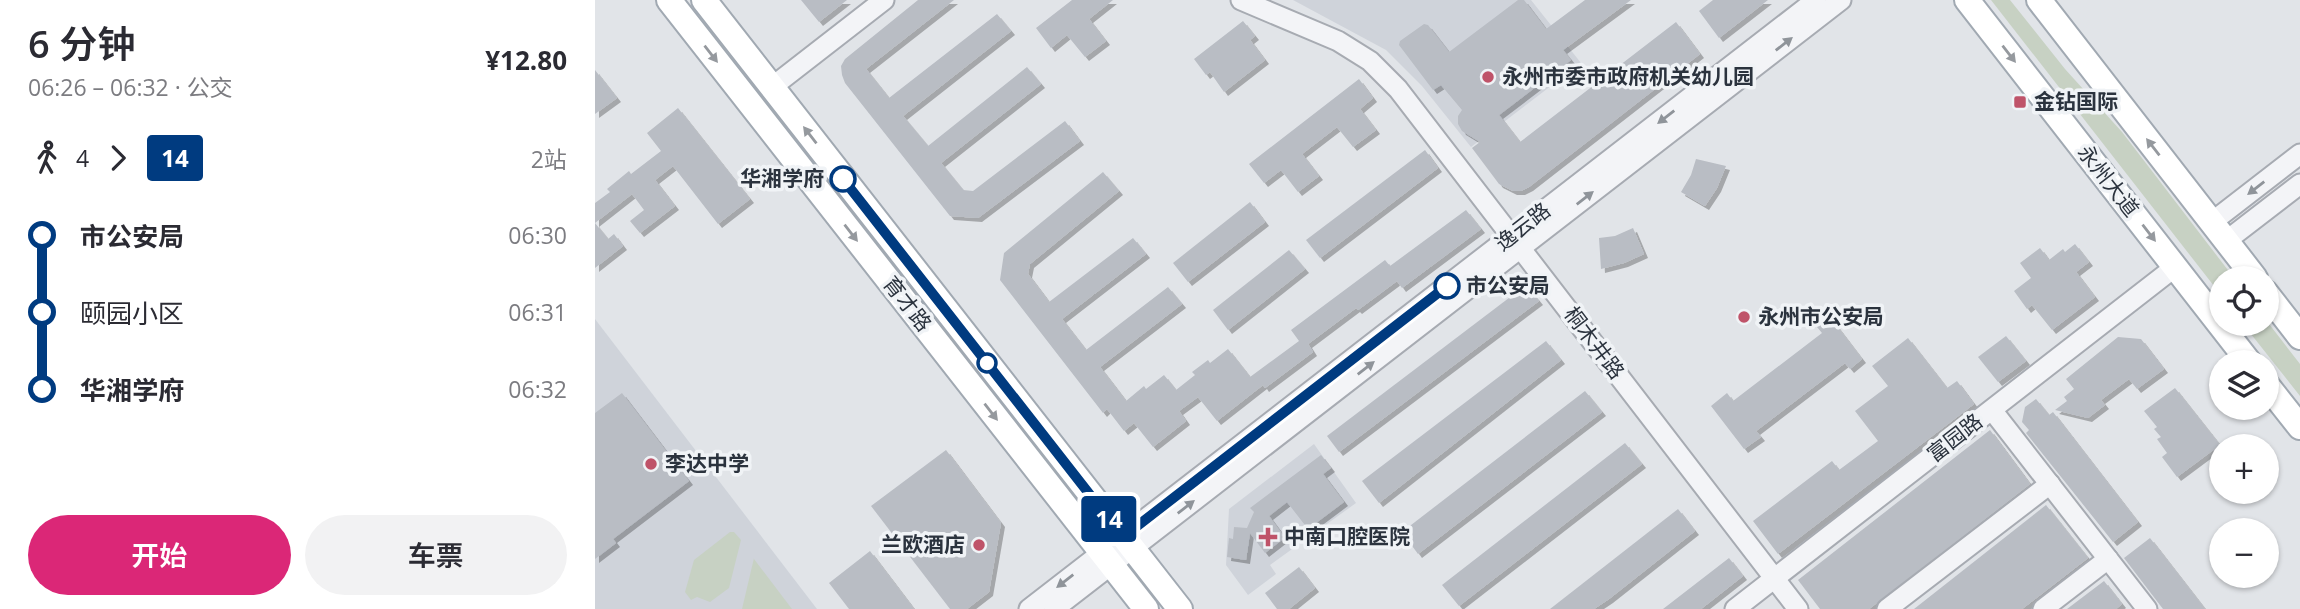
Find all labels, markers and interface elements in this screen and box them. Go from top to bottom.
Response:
text: 6 分钟 [28,17,136,69]
one-way arrow [1776,37,1793,52]
text: ¥12.80 [485,42,567,78]
one-way arrow [703,44,718,62]
one-way arrow [2002,45,2016,63]
place label: 永州市委市政府机关幼儿园 [1502,62,1754,90]
marker: 永州市委市政府机关幼儿园 [1480,69,1496,85]
text: 06:26 – 06:32 · 公交 [28,71,233,103]
place label: 金钻国际 [2034,87,2118,115]
marker: 金钻国际 [2012,94,2028,110]
one-way arrow [1657,109,1675,124]
one-way arrow [802,127,817,145]
one-way arrow [2146,138,2161,156]
icon: walk [28,139,66,177]
icon: forward [99,139,137,177]
street label: 永州大道 [2072,139,2146,222]
text: 14 [161,141,189,174]
text: 4 [76,142,89,174]
text: 2站 [531,143,567,175]
place label: 华湘学府 [740,164,824,192]
marker: 华湘学府 [830,166,856,192]
one-way arrow [2247,180,2265,194]
one-way arrow [1576,192,1594,206]
street label: 逸云路 [1489,196,1556,257]
text: 市公安局 [80,218,184,254]
text: 06:30 [508,219,567,251]
one-way arrow [843,224,858,241]
one-way arrow [2142,224,2157,242]
map controls [2209,266,2279,588]
button: locate [2209,266,2279,336]
street label: 育才路 [877,270,938,337]
place label: 市公安局 [1466,271,1550,299]
marker: 市公安局 [1434,273,1460,299]
text: 颐园小区 [80,295,184,331]
text: 06:31 [508,296,567,328]
street label: 桐木井路 [1558,300,1631,384]
place label: 永州市公安局 [1758,302,1884,330]
marker: 永州市公安局 [1736,309,1752,325]
button: layers [2209,350,2279,420]
unlabelled marker [977,353,997,373]
one-way arrow [1357,360,1375,375]
text: 华湘学府 [80,372,184,408]
text: 06:32 [508,373,567,405]
one-way arrow [984,403,998,421]
street label: 富园路 [1921,407,1988,468]
button: + [2209,434,2279,504]
place label: 李达中学 [665,449,749,477]
marker: 李达中学 [643,456,659,472]
line badge: 14 [1077,496,1141,542]
one-way arrow [1177,499,1195,514]
text: 14 [1095,502,1123,535]
button: 开始 [28,515,291,595]
button: 车票 [305,515,567,595]
button: − [2209,518,2279,588]
place label: 中南口腔医院 [1284,522,1410,550]
marker: 中南口腔医院 [1258,527,1278,547]
place label: 兰欧酒店 [881,530,965,558]
marker: 兰欧酒店 [971,537,987,553]
one-way arrow [1057,574,1075,589]

